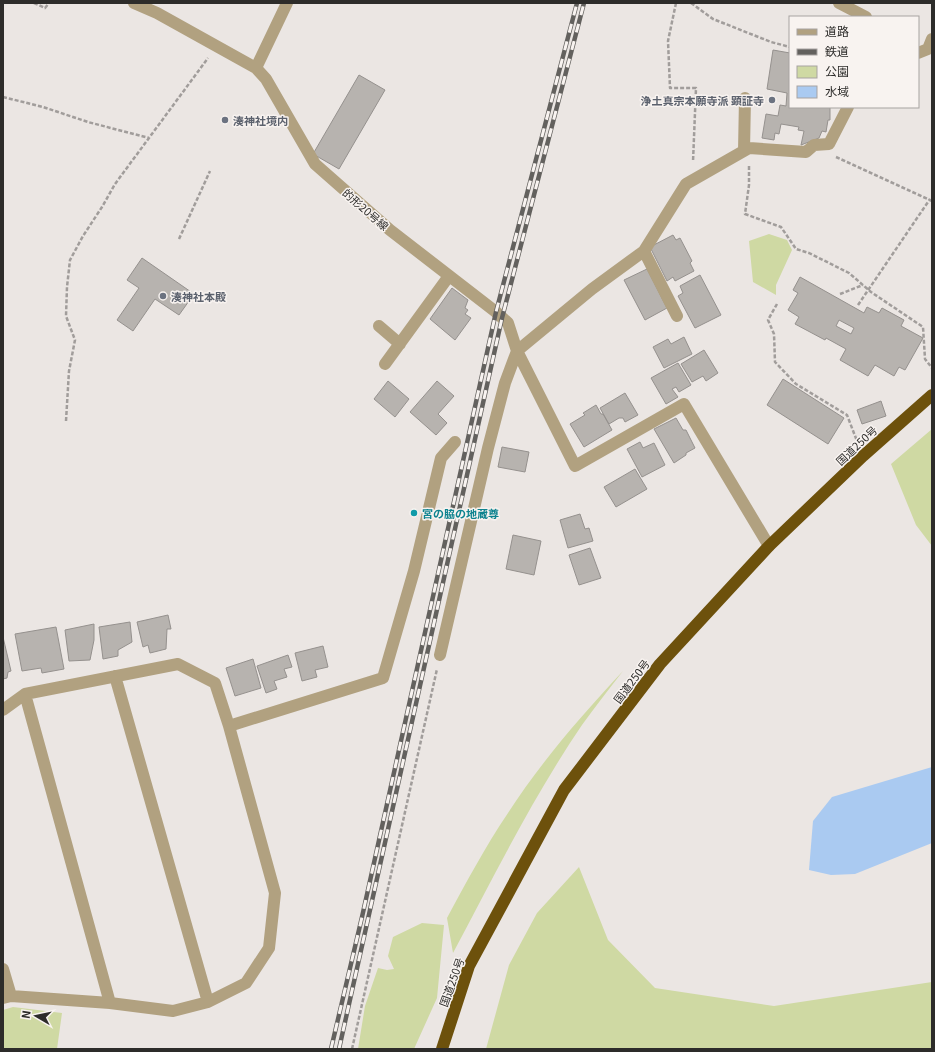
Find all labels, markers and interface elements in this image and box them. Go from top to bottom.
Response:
legend [789,16,919,108]
text: 道路 [825,22,849,39]
text: 鉄道 [825,42,849,59]
text: 公園 [825,62,849,79]
text: 水域 [825,82,849,99]
place label: 浄土真宗本願寺派 顕証寺 [641,92,764,108]
marker: 浄土真宗本願寺派 顕証寺 [767,95,777,105]
place label: 湊神社境内 [233,112,288,128]
marker: 湊神社境内 [220,115,230,125]
street label: 的形20号線 [340,185,392,233]
place label: 湊神社本殿 [171,288,226,304]
marker: 湊神社本殿 [158,291,168,301]
street label: 国道250号 [832,422,880,468]
place label: 宮の脇の地蔵尊 [422,505,499,521]
marker: 宮の脇の地蔵尊 [409,508,419,518]
street label: 国道250号 [609,656,653,706]
street label: 国道250号 [435,955,467,1009]
north arrow [16,996,56,1036]
text: N [17,1009,34,1020]

